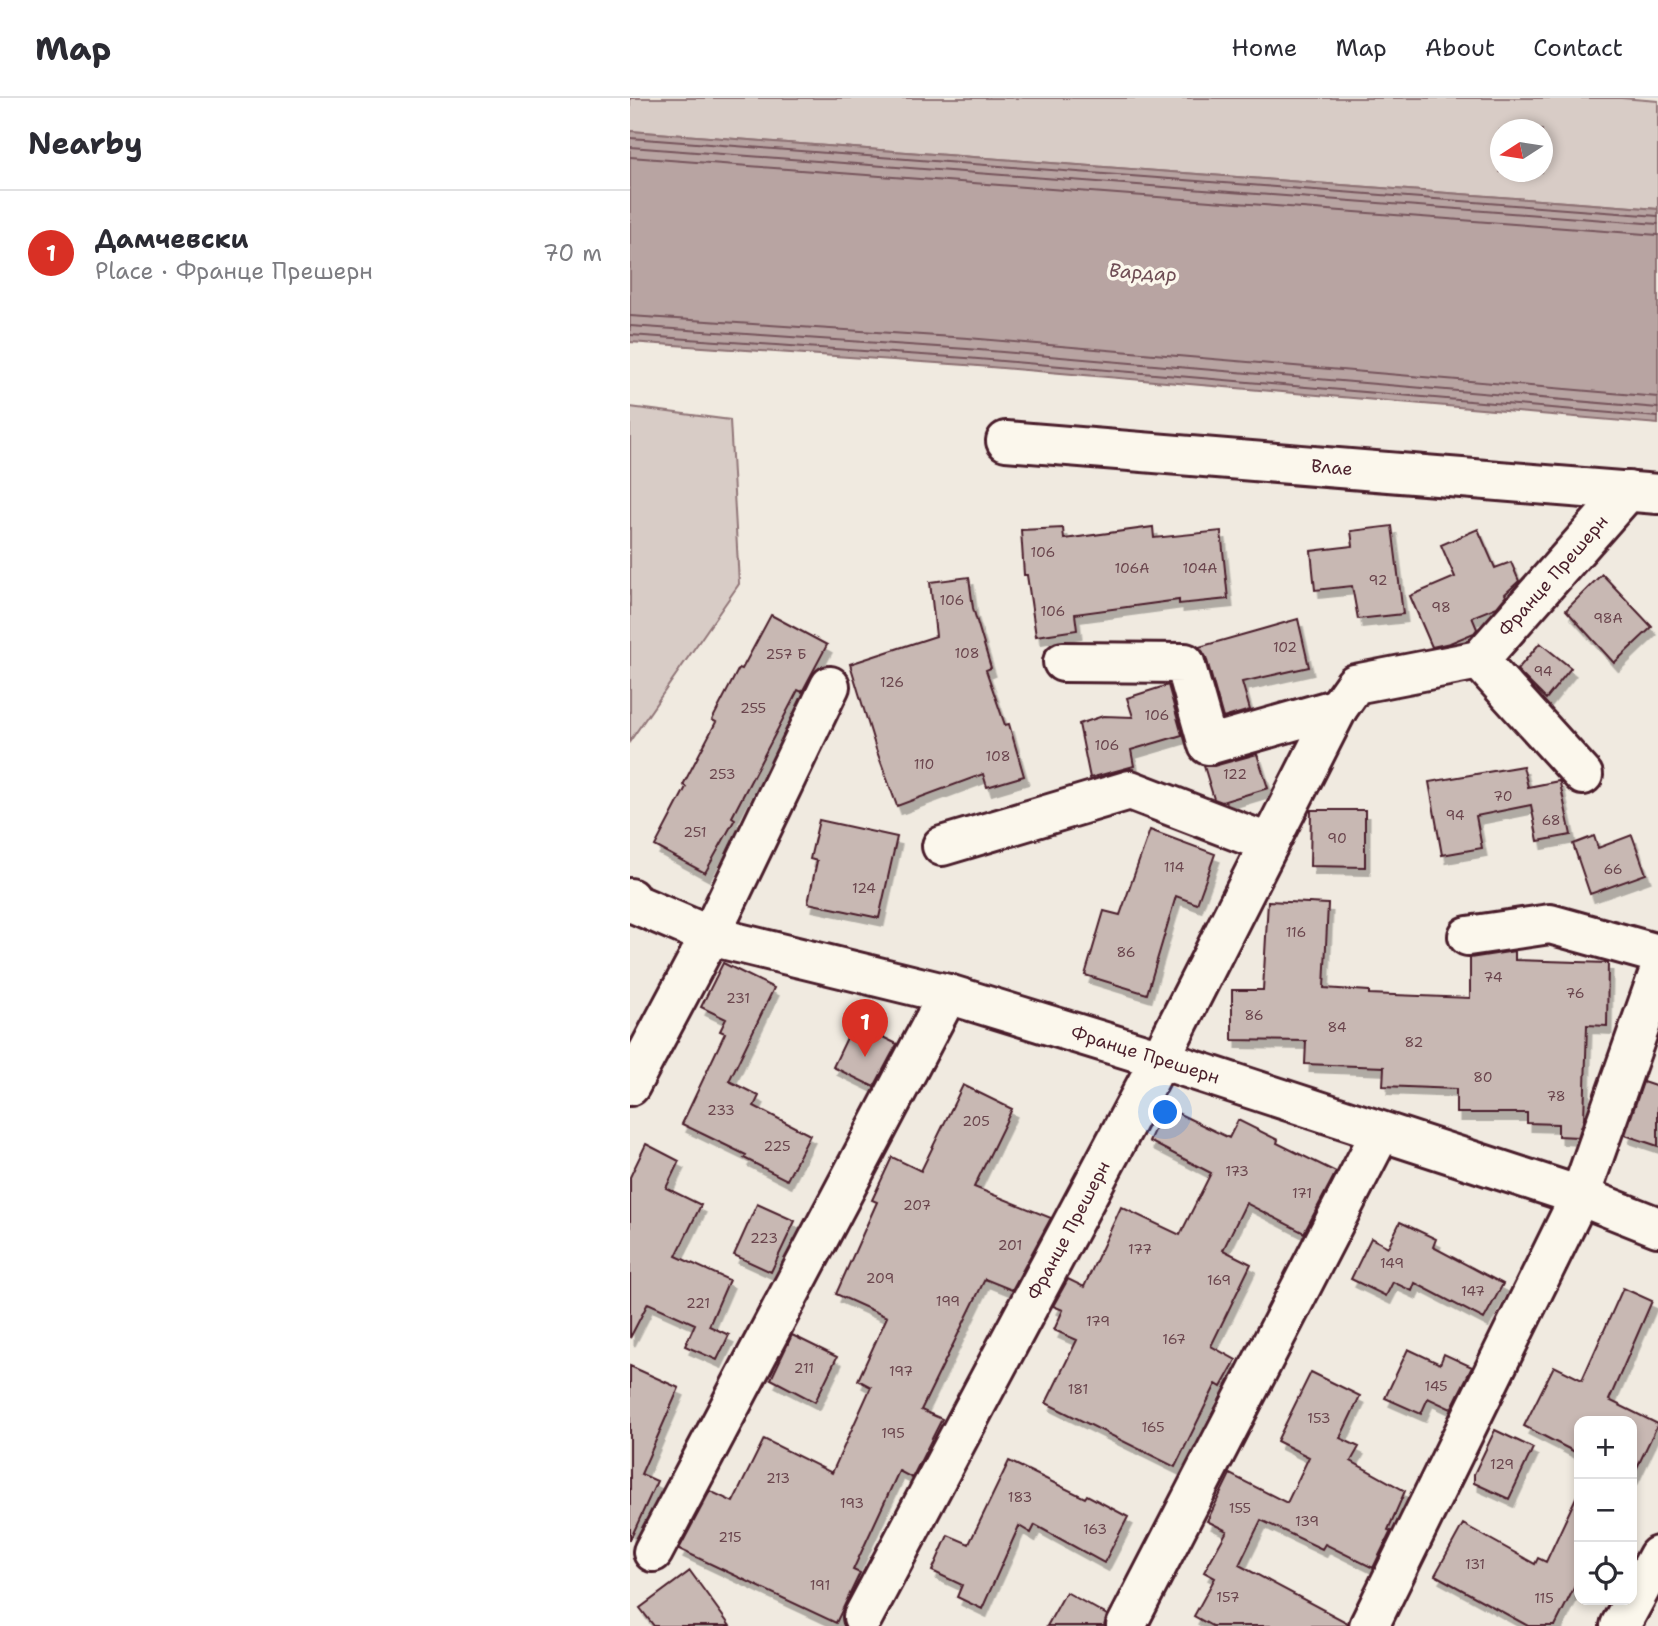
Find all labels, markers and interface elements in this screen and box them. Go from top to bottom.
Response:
text: Map [35,26,111,71]
text: Home [1231,32,1297,64]
text: Map [1335,32,1387,64]
text: About [1425,32,1495,64]
text: Contact [1533,32,1623,64]
north arrow [1490,119,1553,182]
text: Nearby [28,123,143,164]
text: Дамчевски [95,221,249,256]
text: 1 [46,238,56,268]
text: 70 m [543,238,602,268]
text: Place · Франце Прешерн [95,256,373,286]
water label: Вардар [1108,258,1178,287]
street label: Влае [1310,454,1354,481]
street label: Франце Прешерн [1493,510,1613,642]
house number: 106 [1031,543,1055,561]
house number: 106А [1115,559,1149,577]
house number: 104А [1183,559,1217,577]
house number: 92 [1369,571,1387,589]
house number: 106 [940,591,964,609]
house number: 98 [1431,598,1451,616]
house number: 106 [1041,602,1065,620]
house number: 98А [1593,609,1623,627]
house number: 102 [1273,638,1297,656]
house number: 108 [955,644,979,662]
house number: 257 Б [765,645,807,663]
house number: 94 [1533,662,1553,680]
house number: 126 [880,673,904,691]
house number: 255 [740,699,766,717]
house number: 106 [1145,706,1169,724]
house number: 106 [1095,736,1119,754]
house number: 108 [986,747,1010,765]
house number: 110 [914,755,934,773]
house number: 253 [708,765,736,783]
house number: 122 [1223,765,1247,783]
house number: 70 [1493,787,1513,805]
house number: 94 [1445,806,1465,824]
house number: 68 [1541,811,1561,829]
house number: 251 [683,823,707,841]
house number: 90 [1327,829,1347,847]
house number: 114 [1164,858,1184,876]
house number: 66 [1603,860,1623,878]
house number: 124 [852,879,876,897]
house number: 116 [1286,923,1306,941]
house number: 86 [1116,943,1136,961]
house number: 74 [1484,968,1503,986]
house number: 76 [1565,984,1585,1002]
house number: 231 [726,989,750,1007]
pin: 1 [842,999,888,1057]
house number: 86 [1244,1006,1264,1024]
house number: 84 [1327,1018,1347,1036]
street label: Францe Прешерн [1068,1020,1223,1090]
house number: 82 [1405,1033,1423,1051]
house number: 80 [1473,1068,1493,1086]
house number: 78 [1546,1087,1566,1105]
your location [1148,1095,1182,1129]
house number: 233 [707,1101,735,1119]
house number: 205 [962,1112,990,1130]
house number: 225 [763,1137,791,1155]
street label: Франце Прешерн [1022,1157,1116,1304]
house number: 173 [1225,1162,1249,1180]
house number: 171 [1292,1184,1312,1202]
house number: 207 [903,1196,931,1214]
house number: 223 [750,1229,778,1247]
house number: 201 [998,1236,1022,1254]
house number: 177 [1128,1240,1152,1258]
house number: 149 [1380,1254,1404,1272]
house number: 209 [866,1269,894,1287]
house number: 169 [1207,1271,1231,1289]
house number: 147 [1461,1282,1485,1300]
house number: 199 [936,1292,960,1310]
house number: 221 [686,1294,710,1312]
house number: 179 [1086,1312,1110,1330]
house number: 167 [1162,1330,1186,1348]
house number: 211 [794,1359,814,1377]
house number: 197 [889,1362,913,1380]
house number: 145 [1424,1377,1448,1395]
house number: 181 [1068,1380,1088,1398]
house number: 153 [1307,1409,1331,1427]
map controls [1574,1416,1637,1605]
button: + [1574,1416,1637,1479]
house number: 165 [1141,1418,1165,1436]
house number: 195 [881,1424,905,1442]
house number: 129 [1490,1455,1514,1473]
house number: 213 [766,1469,790,1487]
button: − [1574,1479,1637,1542]
house number: 183 [1008,1488,1032,1506]
house number: 193 [840,1494,864,1512]
house number: 155 [1229,1499,1251,1517]
house number: 139 [1295,1512,1319,1530]
house number: 163 [1083,1520,1107,1538]
house number: 215 [718,1528,742,1546]
button: locate [1574,1542,1637,1605]
house number: 131 [1465,1555,1485,1573]
house number: 191 [810,1576,830,1594]
house number: 157 [1216,1588,1240,1606]
house number: 115 [1534,1589,1554,1607]

